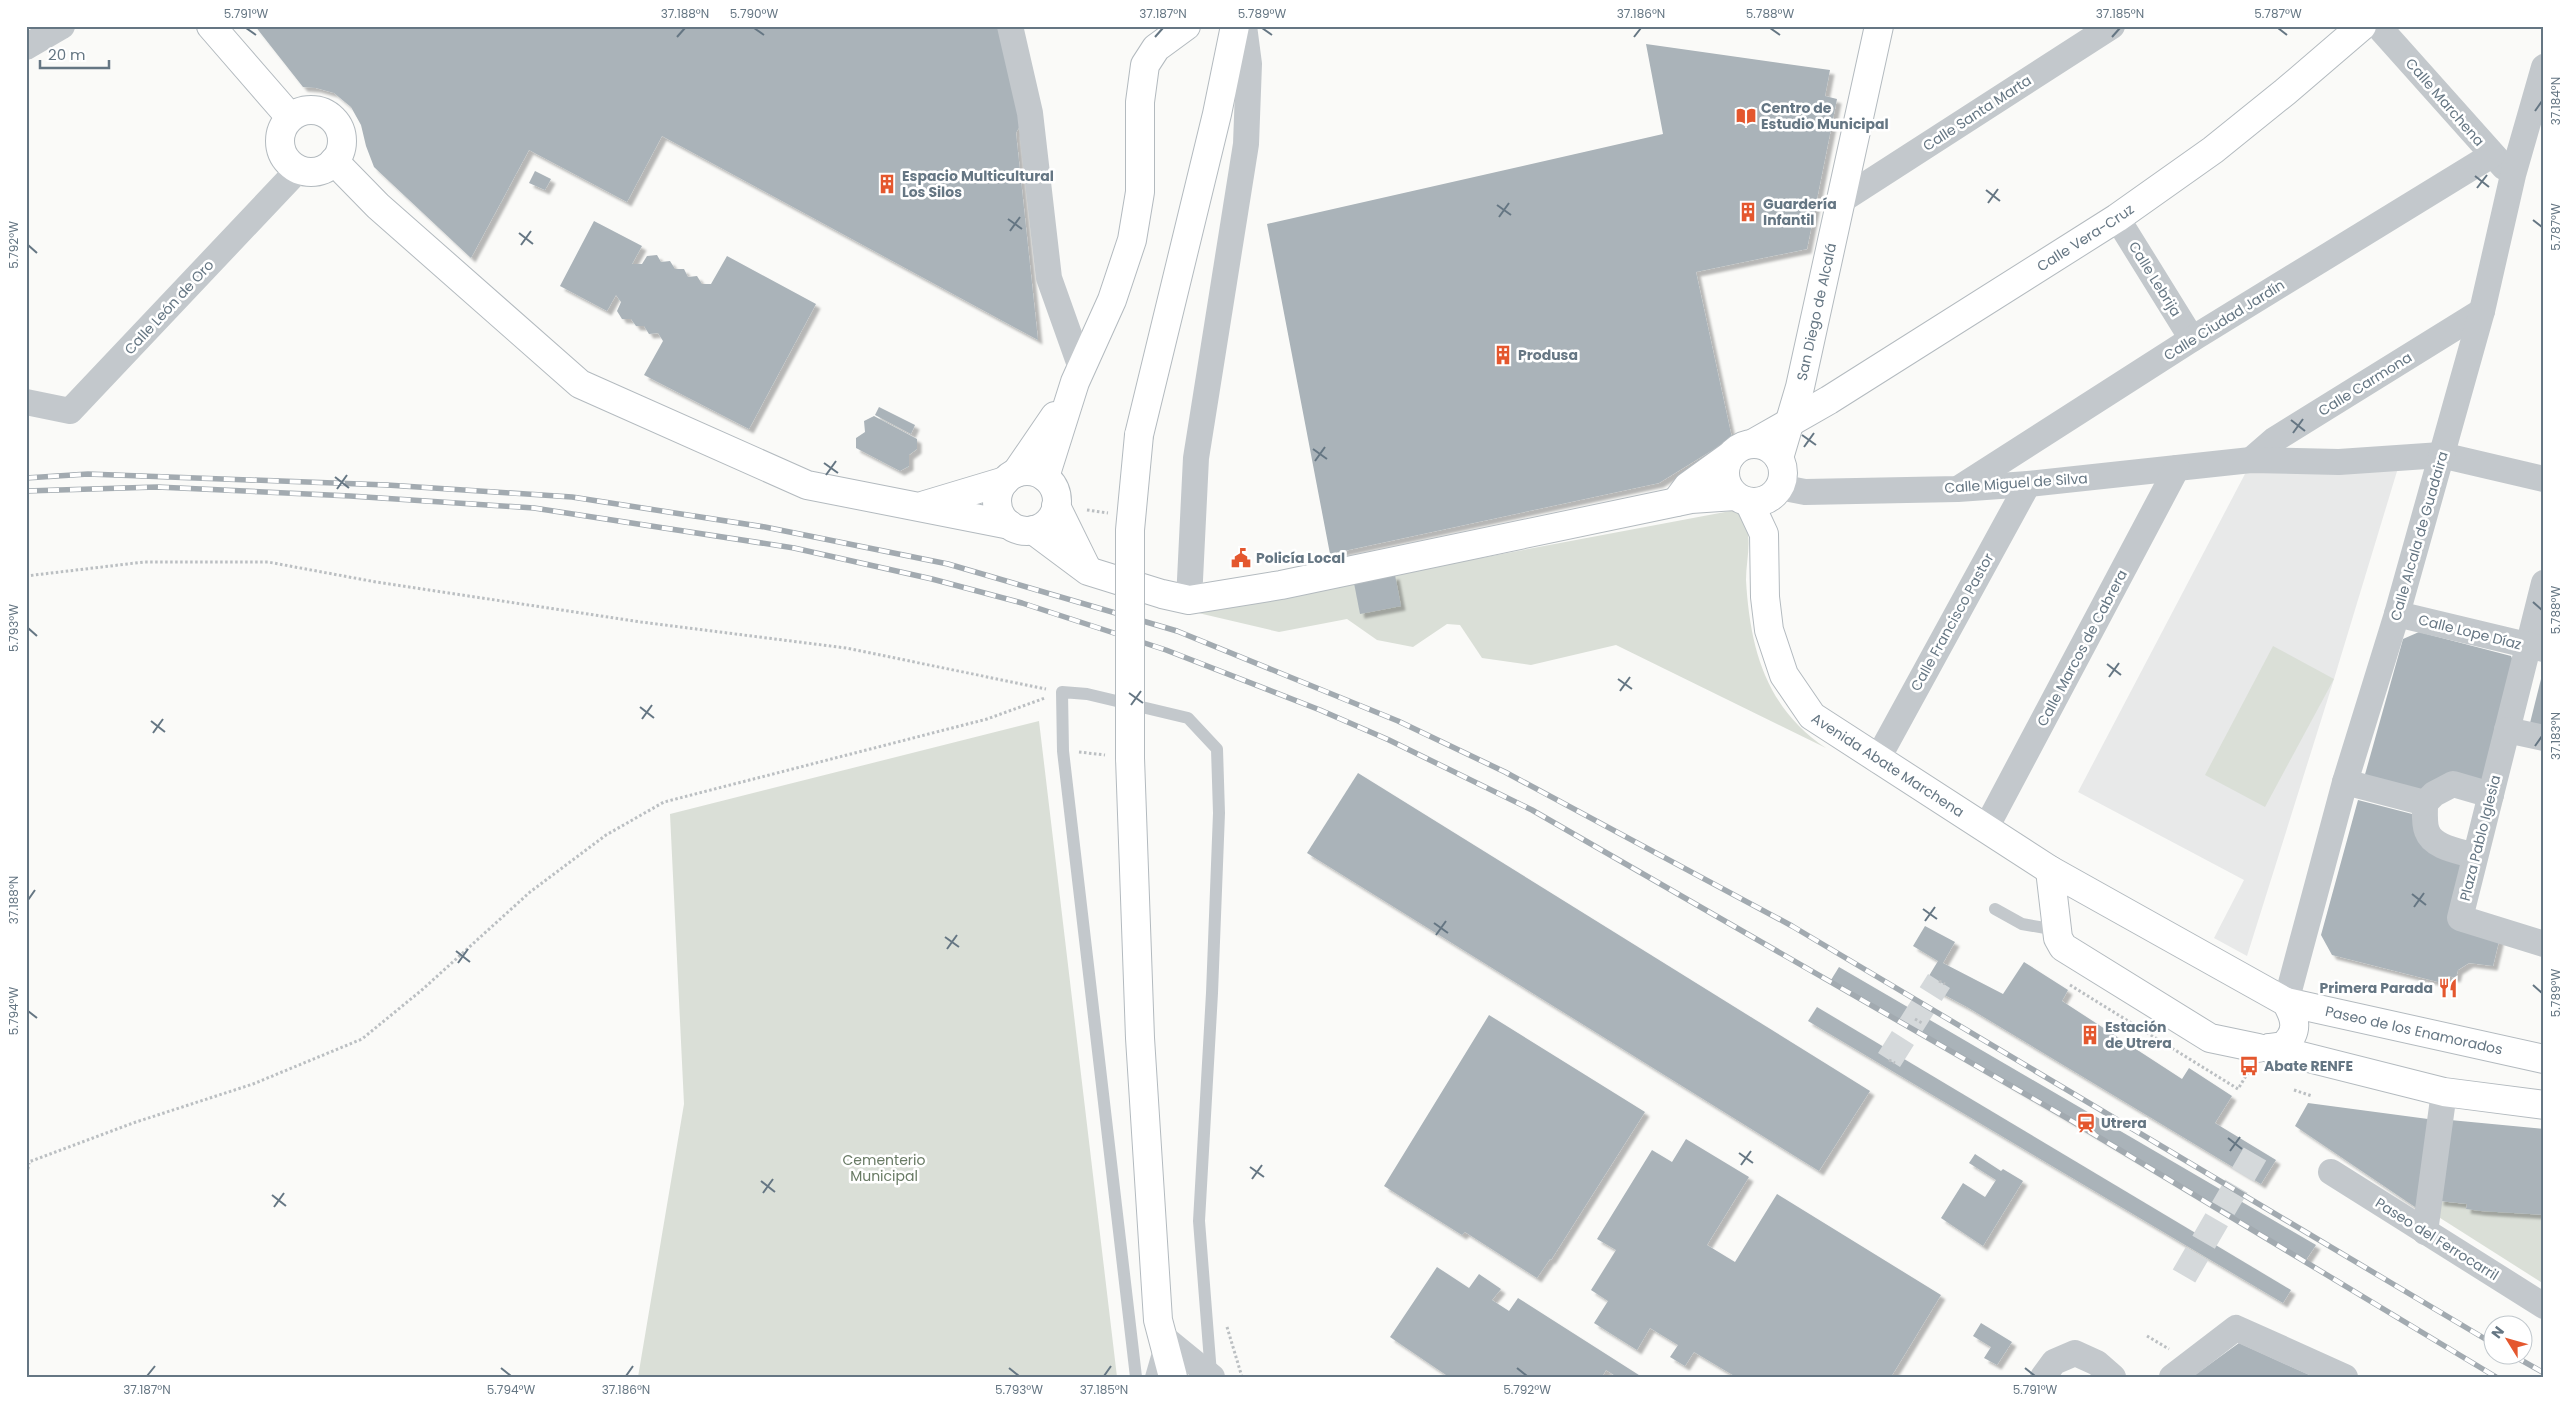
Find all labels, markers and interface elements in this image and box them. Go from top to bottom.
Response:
text: 5.791°W [224,5,269,22]
text: 37.188°N [661,5,709,22]
text: 5.790°W [730,5,778,22]
text: 37.187°N [1139,5,1187,22]
text: 5.789°W [1238,5,1286,22]
text: 37.186°N [1617,5,1665,22]
text: 5.788°W [1746,5,1794,22]
text: 37.185°N [2096,5,2144,22]
text: 5.787°W [2254,5,2302,22]
scale bar [40,38,109,70]
text: 20 m [48,44,86,65]
street label: Calle Marchena [2401,54,2489,150]
street label: Calle Santa Marta [1919,70,2035,156]
text: 37.184°N [2547,77,2564,125]
place label: Centro de Estudio Municipal [1761,98,1889,134]
library icon: Centro de Estudio Municipal [1735,105,1757,127]
place label: Espacio Multicultural Los Silos [902,166,1054,202]
building icon: Espacio Multicultural Los Silos [876,173,898,195]
place label: Guardería Infantil [1763,194,1837,230]
street label: Calle Vera-Cruz [2033,199,2138,276]
building icon: Guardería Infantil [1737,201,1759,223]
text: 5.787°W [2547,203,2564,251]
text: 5.792°W [5,221,22,269]
street label: Calle Lebrija [2124,237,2186,321]
street label: San Diego de Alcalá [1792,241,1841,382]
street label: Calle León de Oro [120,255,218,359]
street label: Calle Ciudad Jardín [2160,275,2288,365]
building icon: Produsa [1492,344,1514,366]
place label: Produsa [1518,345,1578,365]
street label: Calle Carmona [2314,347,2416,421]
street label: Calle Alcala de Guadaira [2385,449,2453,623]
street label: Calle Miguel de Silva [1944,468,2088,498]
public building icon: Policía Local [1230,547,1252,569]
place label: Policía Local [1256,548,1345,568]
street label: Calle Francisco Pastor [1906,549,1998,695]
street label: Calle Marcos de Cabrera [2032,566,2132,730]
text: 5.788°W [2547,586,2564,634]
text: 5.793°W [5,604,22,652]
street label: Calle Lope Díaz [2416,610,2524,654]
street label: Avenida Abate Marchena [1808,708,1968,822]
text: 37.183°N [2547,712,2564,760]
street label: Plaza Pablo Iglesia [2455,773,2505,903]
text: 37.188°N [5,876,22,924]
text: 5.789°W [2547,969,2564,1017]
restaurant icon: Primera Parada [2437,977,2459,999]
place label: Primera Parada [2319,978,2433,998]
text: 5.794°W [5,987,22,1035]
street label: Paseo de los Enamorados [2323,1001,2505,1060]
place label: Estación de Utrera [2105,1017,2172,1053]
building icon: Estación de Utrera [2079,1024,2101,1046]
bus stop icon: Abate RENFE [2238,1055,2260,1077]
place label: Abate RENFE [2264,1056,2353,1076]
station icon: Utrera [2075,1112,2097,1134]
place label: Utrera [2101,1113,2147,1133]
park label: Cementerio Municipal [843,1150,926,1186]
street label: Paseo del Ferrocarril [2371,1193,2503,1285]
north arrow [2482,1316,2532,1366]
text: N [2486,1322,2509,1342]
text: 37.187°N [123,1381,171,1398]
text: 5.794°W [487,1381,535,1398]
text: 37.186°N [602,1381,650,1398]
text: 5.793°W [995,1381,1043,1398]
text: 37.185°N [1080,1381,1128,1398]
text: 5.792°W [1503,1381,1551,1398]
text: 5.791°W [2013,1381,2058,1398]

